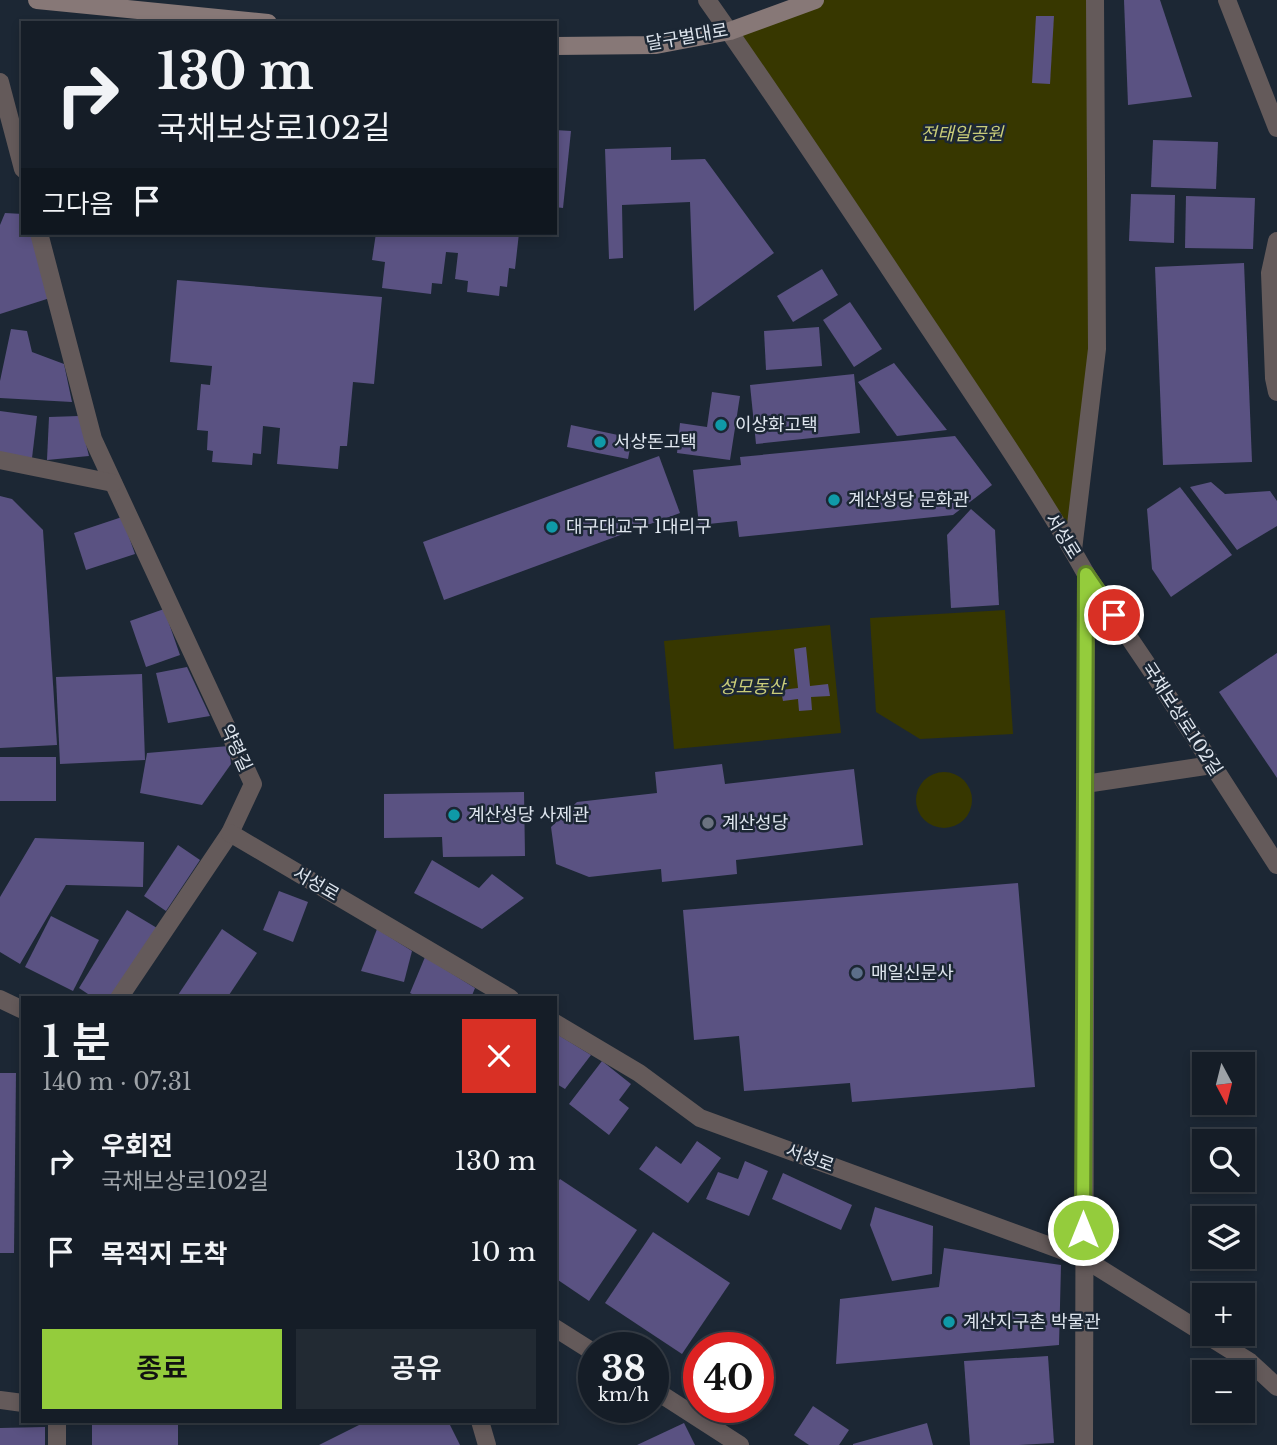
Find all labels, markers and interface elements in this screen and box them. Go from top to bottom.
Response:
street label: 달구벌대로 [644,19,730,55]
text: 130 m [157,41,314,102]
icon: right [42,49,133,140]
text: 국채보상로102길 [157,108,390,148]
park label: 전태일공원 [921,123,1005,145]
icon: arrive [128,182,166,220]
text: 그다음 [42,188,114,220]
place label: 이상화고택 [735,414,818,436]
marker: 이상화고택 [713,417,729,433]
place label: 서상돈고택 [614,431,697,453]
marker: 서상돈고택 [592,434,608,450]
place label: 계산성당 문화관 [848,489,970,511]
marker: 계산성당 문화관 [826,492,842,508]
street label: 서성로 [1041,509,1085,563]
place label: 대구대교구 1대리구 [566,516,712,538]
marker: 대구대교구 1대리구 [544,519,560,535]
pin [1084,585,1144,645]
icon: arrive [1095,596,1133,634]
street label: 국채보상로102길 [1137,658,1227,780]
park label: 성모동산 [719,676,788,698]
street label: 약령길 [216,721,256,775]
place label: 계산성당 사제관 [468,804,590,826]
marker: 계산성당 사제관 [446,807,462,823]
place label: 계산성당 [722,812,788,834]
marker: 계산성당 [700,815,716,831]
street label: 서성로 [289,862,343,906]
place label: 매일신문사 [871,962,954,984]
marker: 매일신문사 [849,965,865,981]
text: 1 분 [42,1016,111,1068]
button: close [462,1019,536,1093]
north arrow [1192,1052,1255,1115]
map controls [1192,1052,1255,1423]
text: 140 m · 07:31 [42,1068,192,1096]
button: search [1192,1129,1255,1192]
text: 우회전 [101,1130,173,1162]
street label: 서성로 [783,1139,837,1177]
icon: right [42,1142,80,1180]
text: 130 m [454,1145,536,1177]
text: 국채보상로102길 [101,1167,269,1195]
position arrow [1046,1193,1120,1267]
button: layers [1192,1206,1255,1269]
icon: arrive [42,1233,80,1271]
text: 10 m [470,1236,536,1268]
text: 목적지 도착 [101,1238,228,1270]
button: + [1192,1283,1255,1346]
place label: 계산지구촌 박물관 [963,1311,1101,1333]
marker: 계산지구촌 박물관 [941,1314,957,1330]
button: 종료 [42,1329,282,1409]
button: 공유 [296,1329,536,1409]
speed limit sign: 40 [683,1332,774,1423]
text: 38 [601,1347,646,1390]
button: − [1192,1360,1255,1423]
text: km/h [598,1384,649,1406]

